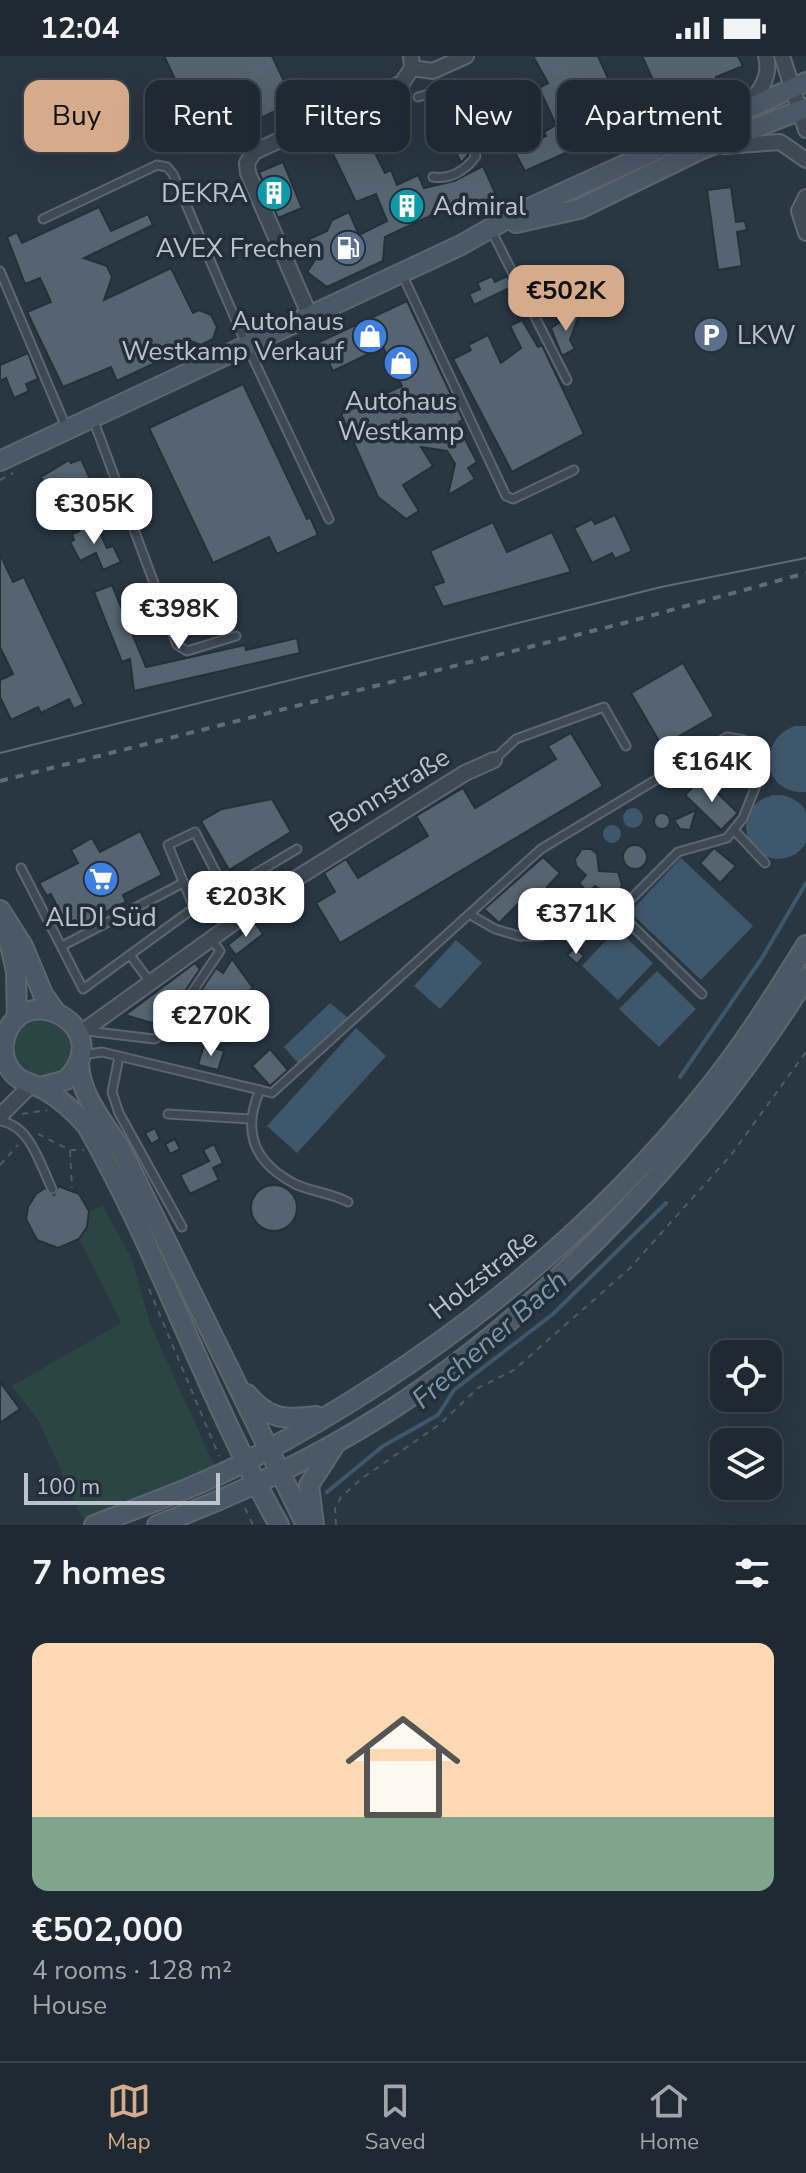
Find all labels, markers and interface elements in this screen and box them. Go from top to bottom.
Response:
text: 12:04 [40,8,119,49]
chip: Buy [24,80,129,152]
chip: Rent [145,80,260,152]
chip: Filters [276,80,410,152]
chip: New [426,80,541,152]
chip: Apartment [557,80,750,152]
building icon: DEKRA [255,174,293,212]
place label: DEKRA [161,176,248,211]
building icon: Admiral [388,187,426,225]
place label: Admiral [433,189,526,224]
fuel station icon: AVEX Frechen [329,229,367,267]
place label: AVEX Frechen [156,231,322,266]
pin: €502K [510,265,622,333]
text: €502K [526,273,606,308]
place label: Autohaus Westkamp Verkauf [121,304,344,369]
parking icon: LKW [692,316,730,354]
shop icon: Autohaus Westkamp Verkauf [351,317,389,355]
place label: LKW [737,318,796,353]
shop icon: Autohaus Westkamp [382,344,420,382]
place label: Autohaus Westkamp [338,384,464,449]
pin: €305K [38,478,150,546]
text: €305K [54,486,134,521]
pin: €398K [123,583,235,651]
text: €398K [139,591,219,626]
pin: €164K [656,736,768,804]
street label: Bonnstraße [322,740,456,841]
text: €164K [672,744,752,779]
supermarket icon: ALDI Süd [82,860,120,898]
pin: €203K [190,871,302,939]
text: €203K [206,879,286,914]
pin: €371K [520,888,632,956]
text: €371K [536,896,616,931]
place label: ALDI Süd [45,900,157,935]
pin: €270K [155,990,267,1058]
text: €270K [171,998,251,1033]
street label: Holzstraße [422,1221,545,1328]
water label: Frechener Bach [404,1262,575,1418]
map controls [710,1340,782,1500]
button: locate [710,1340,782,1412]
button: layers [710,1428,782,1500]
scale bar [24,1469,220,1505]
text: 100 m [36,1472,100,1502]
text: 7 homes [32,1550,166,1596]
icon: filters [730,1551,774,1595]
icon: home [331,1695,475,1839]
text: €502,000 [32,1907,183,1953]
text: 4 rooms · 128 m² [32,1953,232,1988]
text: House [32,1988,107,2023]
tab: Map [107,2079,151,2157]
tab: Saved [365,2079,426,2157]
tab: Home [640,2079,699,2157]

